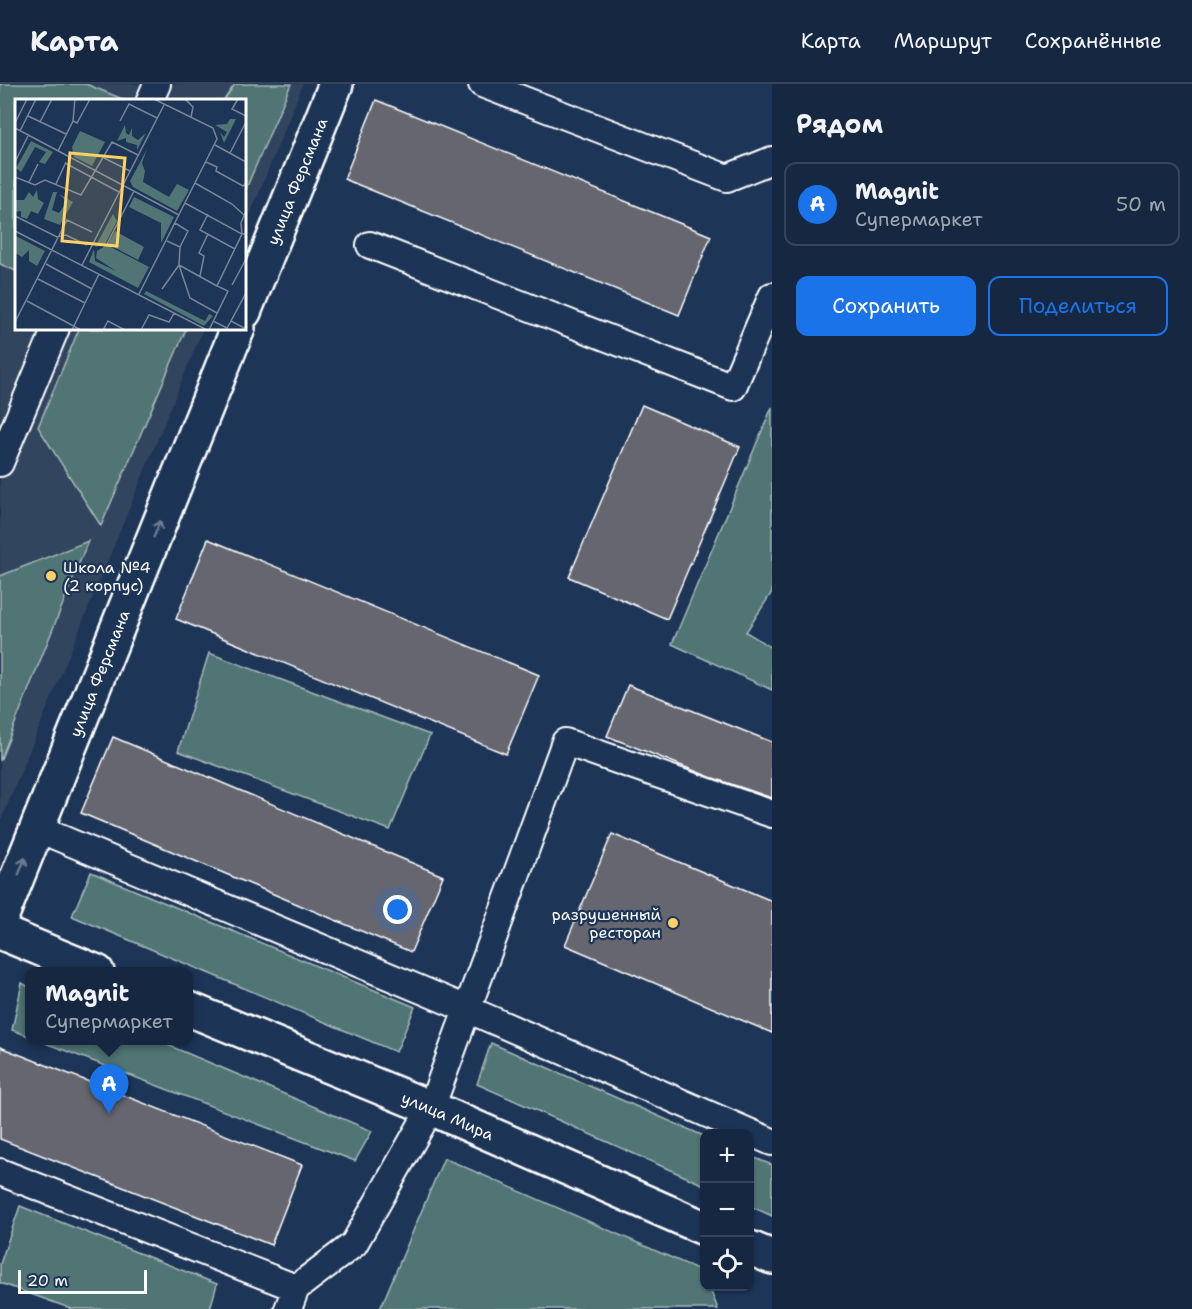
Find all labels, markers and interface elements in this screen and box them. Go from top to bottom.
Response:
text: Карта [30,22,119,60]
text: Карта [801,27,861,55]
text: Маршрут [894,27,992,55]
text: Сохранённые [1025,27,1162,55]
inset map [15,99,246,330]
text: Рядом [796,106,883,141]
street label: улица Ферсмана [262,115,332,248]
text: Magnit [855,177,939,206]
text: A [810,191,825,217]
text: 50 m [1116,191,1166,217]
text: Супермаркет [855,206,982,232]
button: Сохранить [796,276,976,336]
button: Поделиться [988,276,1168,336]
one-way arrow [152,520,163,539]
place label: Школа №4 (2 корпус) [63,557,151,596]
marker: Школа №4 (2 корпус) [44,569,58,583]
street label: улица Ферсмана [65,607,135,740]
one-way arrow [17,857,28,875]
your location [383,895,412,924]
place label: разрушенный ресторан [552,904,661,943]
marker: разрушенный ресторан [666,916,680,930]
popup [25,967,193,1045]
text: Magnit [45,979,129,1008]
text: Супермаркет [45,1008,173,1034]
pin: A [90,1064,128,1114]
street label: улица Мира [398,1087,497,1145]
map controls [700,1129,754,1291]
button: + [700,1129,754,1183]
button: − [700,1183,754,1237]
button: locate [700,1237,754,1291]
scale bar [18,1267,147,1294]
text: 20 m [27,1270,68,1291]

